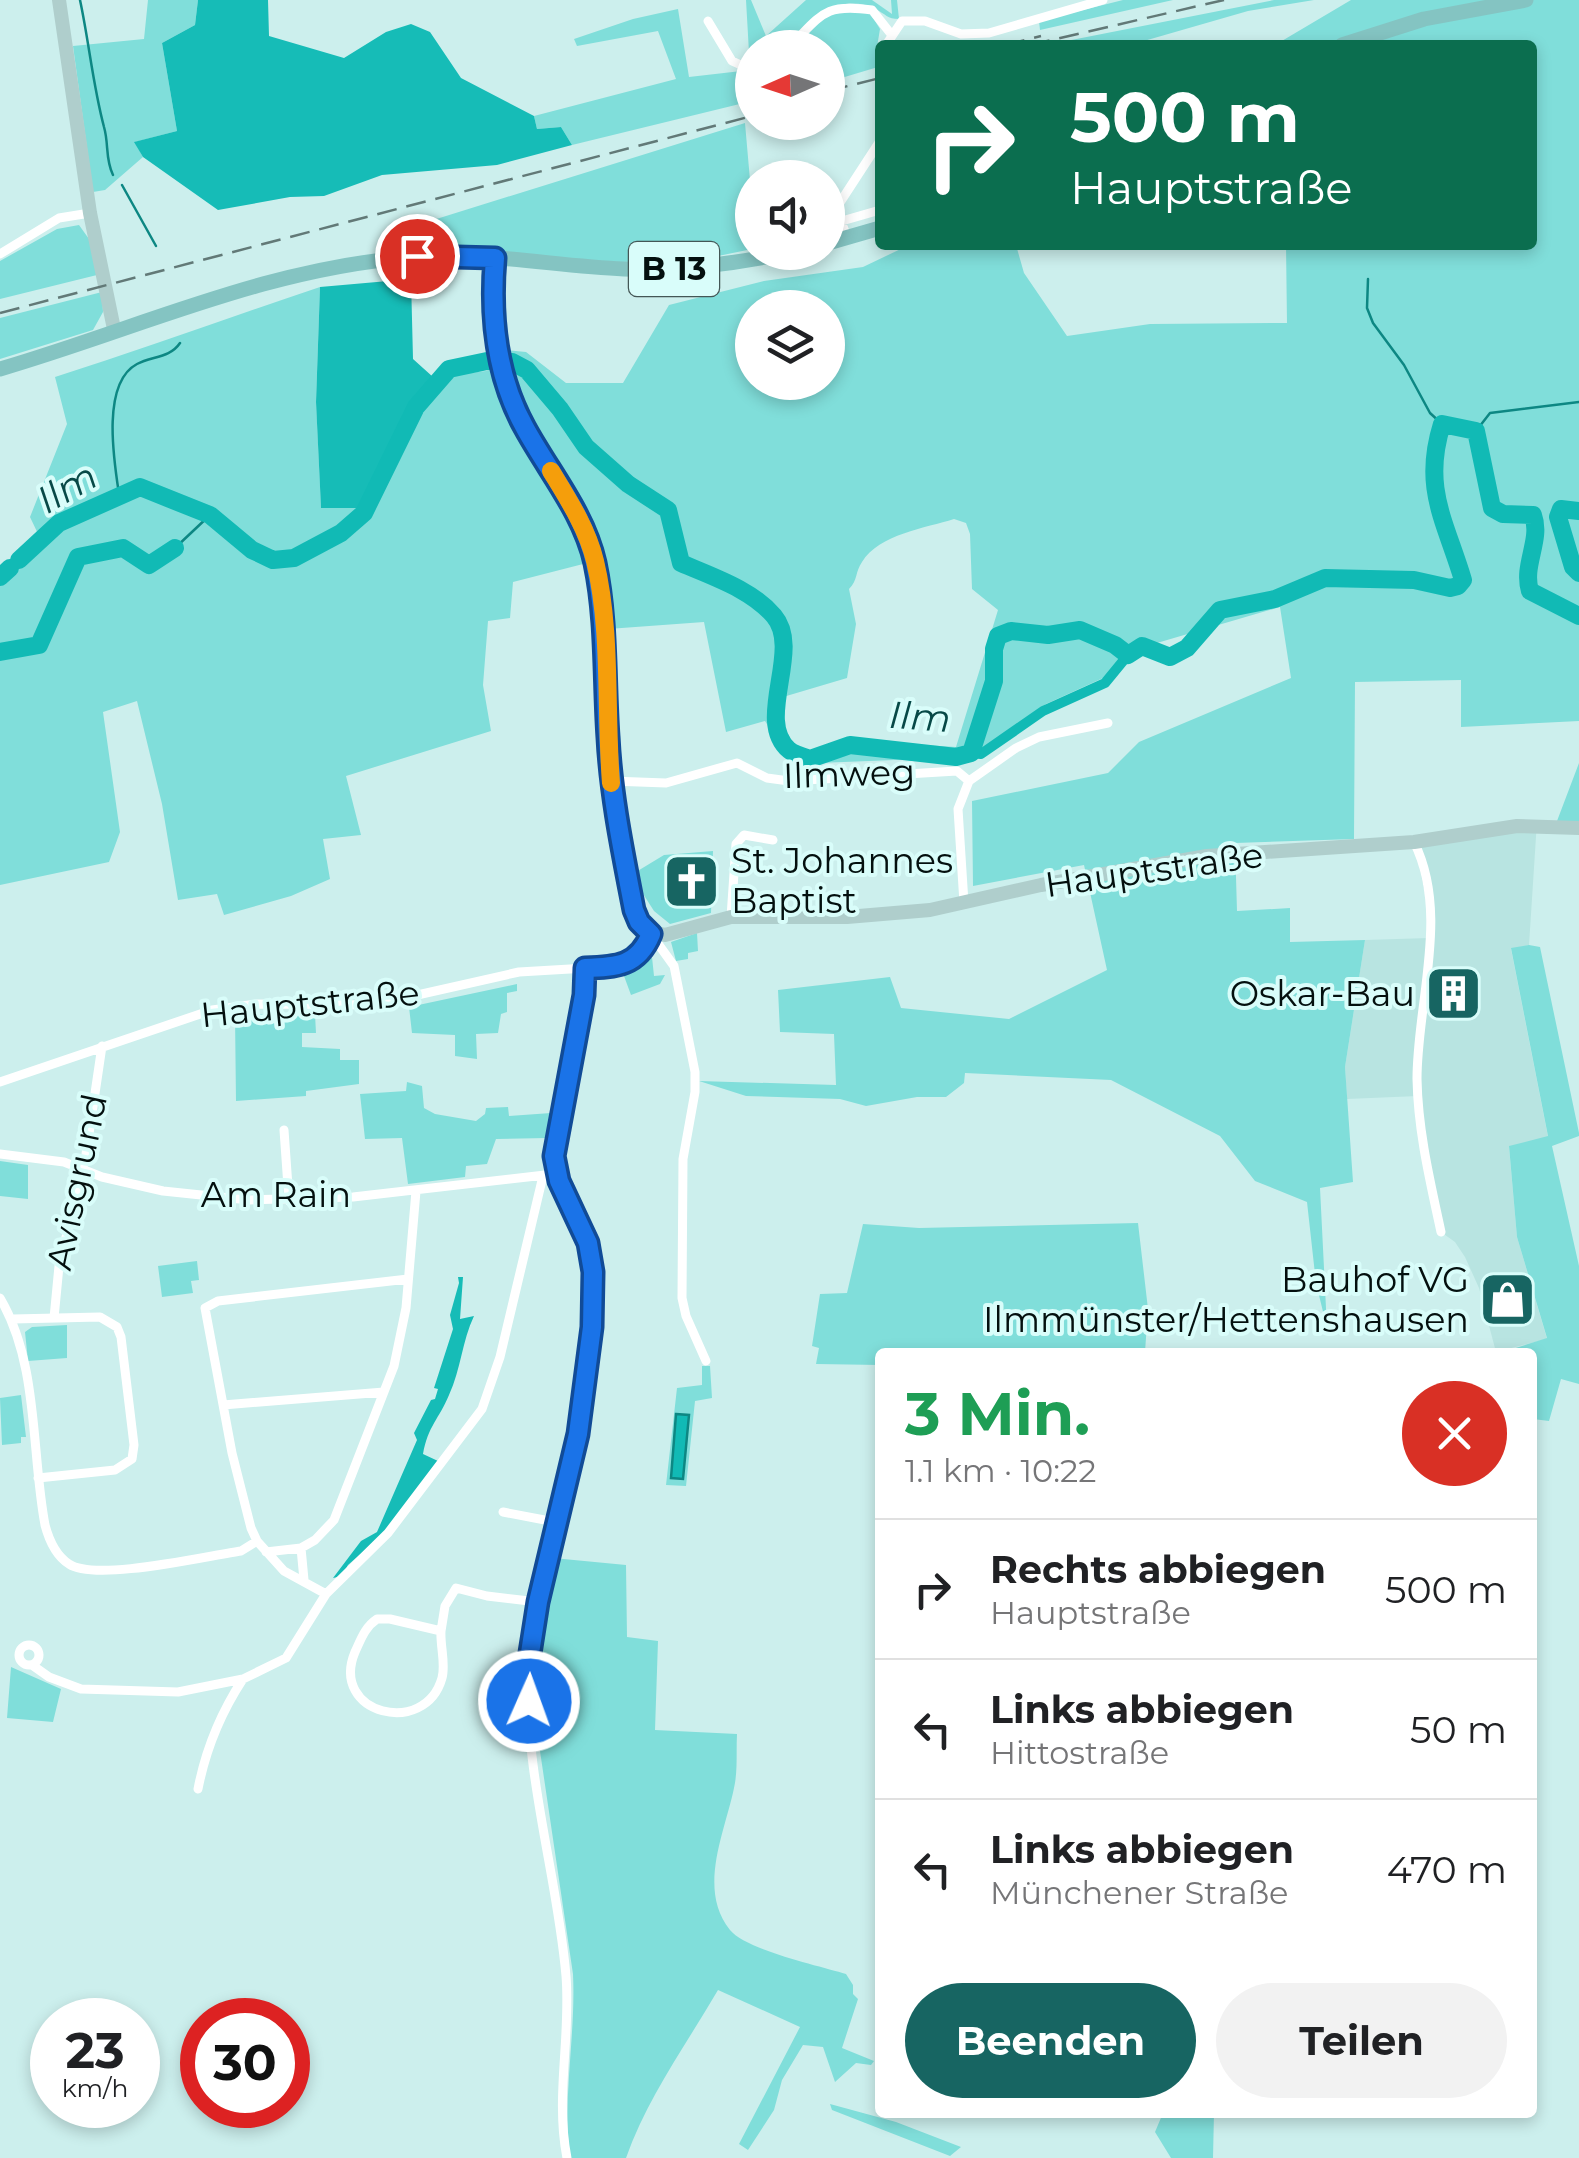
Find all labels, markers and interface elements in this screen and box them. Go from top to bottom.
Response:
north arrow [735,30,845,140]
map controls [735,30,845,400]
text: 500 m [1070,74,1300,160]
icon: right [905,80,1035,210]
button: sound [735,160,845,270]
text: Hauptstraße [1070,160,1352,215]
pin [375,214,460,299]
icon: arrive [390,229,445,284]
road number: B 13 [629,242,719,296]
button: layers [735,290,845,400]
water label: Ilm [28,452,105,523]
water label: Ilm [887,691,953,742]
street label: Ilmweg [782,750,916,797]
street label: Hauptstraße [1042,833,1266,906]
place label: St. Johannes Baptist [731,839,953,922]
church icon: St. Johannes Baptist [662,851,722,911]
building icon: Oskar-Bau [1424,964,1484,1024]
street label: Hauptstraße [198,971,421,1036]
place label: Oskar-Bau [1230,972,1415,1015]
street label: Avisgrund [37,1090,116,1274]
street label: Am Rain [201,1173,351,1216]
place label: Bauhof VG Ilmmünster/Hettenshausen [983,1258,1469,1341]
shop icon: Bauhof VG Ilmmünster/Hettenshausen [1478,1270,1538,1330]
text: 3 Min. [905,1377,1090,1450]
button: close [1402,1381,1507,1486]
text: 1.1 km · 10:22 [905,1451,1096,1490]
text: Rechts abbiegen [990,1546,1326,1593]
icon: right [905,1562,960,1617]
text: 500 m [1385,1566,1507,1613]
text: Hauptstraße [990,1593,1191,1632]
position arrow [477,1649,581,1753]
text: Links abbiegen [990,1686,1294,1733]
icon: left [905,1702,960,1757]
text: 50 m [1410,1706,1507,1753]
text: Hittostraße [990,1733,1169,1772]
text: Links abbiegen [990,1826,1294,1873]
icon: left [905,1842,960,1897]
text: 470 m [1387,1846,1507,1893]
text: Münchener Straße [990,1873,1288,1912]
button: Beenden [905,1983,1196,2098]
button: Teilen [1216,1983,1507,2098]
speed limit sign: 30 [180,1998,310,2128]
text: 23 [65,2020,125,2081]
text: km/h [62,2073,128,2103]

